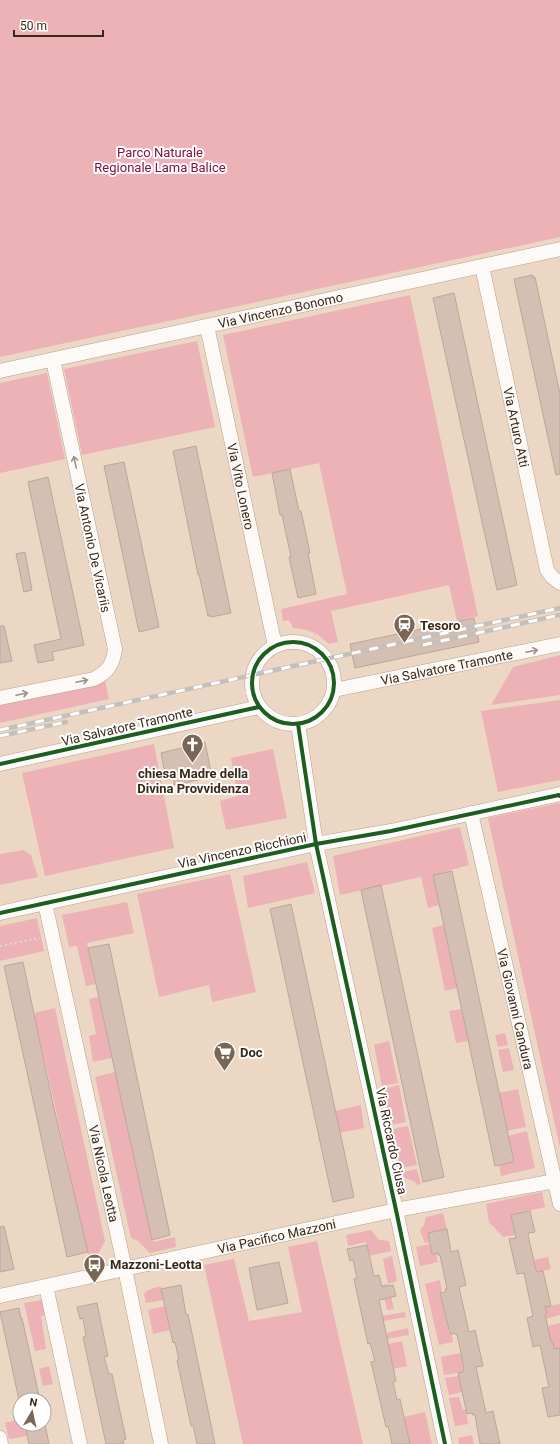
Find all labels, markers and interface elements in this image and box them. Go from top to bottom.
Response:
scale bar [14,12,103,38]
text: 50 m [20,19,47,33]
park label: Parco Naturale Regionale Lama Balice [94,145,226,175]
street label: Via Vincenzo Bonomo [217,290,344,331]
street label: Via Arturo Atti [500,386,532,469]
street label: Via Vito Lonero [224,442,257,531]
one-way arrow [70,456,78,469]
street label: Via Antonio De Vicariis [72,482,114,614]
station icon: Tesoro [392,612,418,645]
place label: Tesoro [420,618,460,633]
one-way arrow [525,646,538,654]
street label: Via Salvatore Tramonte [379,647,514,688]
one-way arrow [75,677,88,685]
one-way arrow [15,689,28,697]
street label: Via Salvatore Tramonte [60,704,194,749]
church icon: chiesa Madre della Divina Provvidenza [180,732,206,765]
place label: chiesa Madre della Divina Provvidenza [137,766,249,796]
street label: Via Vincenzo Ricchioni [176,830,308,871]
street label: Via Giovanni Candura [494,947,536,1071]
supermarket icon: Doc [212,1039,238,1072]
place label: Doc [240,1045,263,1060]
street label: Via Riccardo Ciusa [373,1087,410,1196]
street label: Via Nicola Leotta [86,1124,122,1224]
street label: Via Pacifico Mazzoni [216,1216,337,1257]
bus stop icon: Mazzoni-Leotta [82,1251,108,1284]
place label: Mazzoni-Leotta [110,1257,202,1272]
north arrow [12,1392,52,1432]
text: N [29,1396,39,1410]

